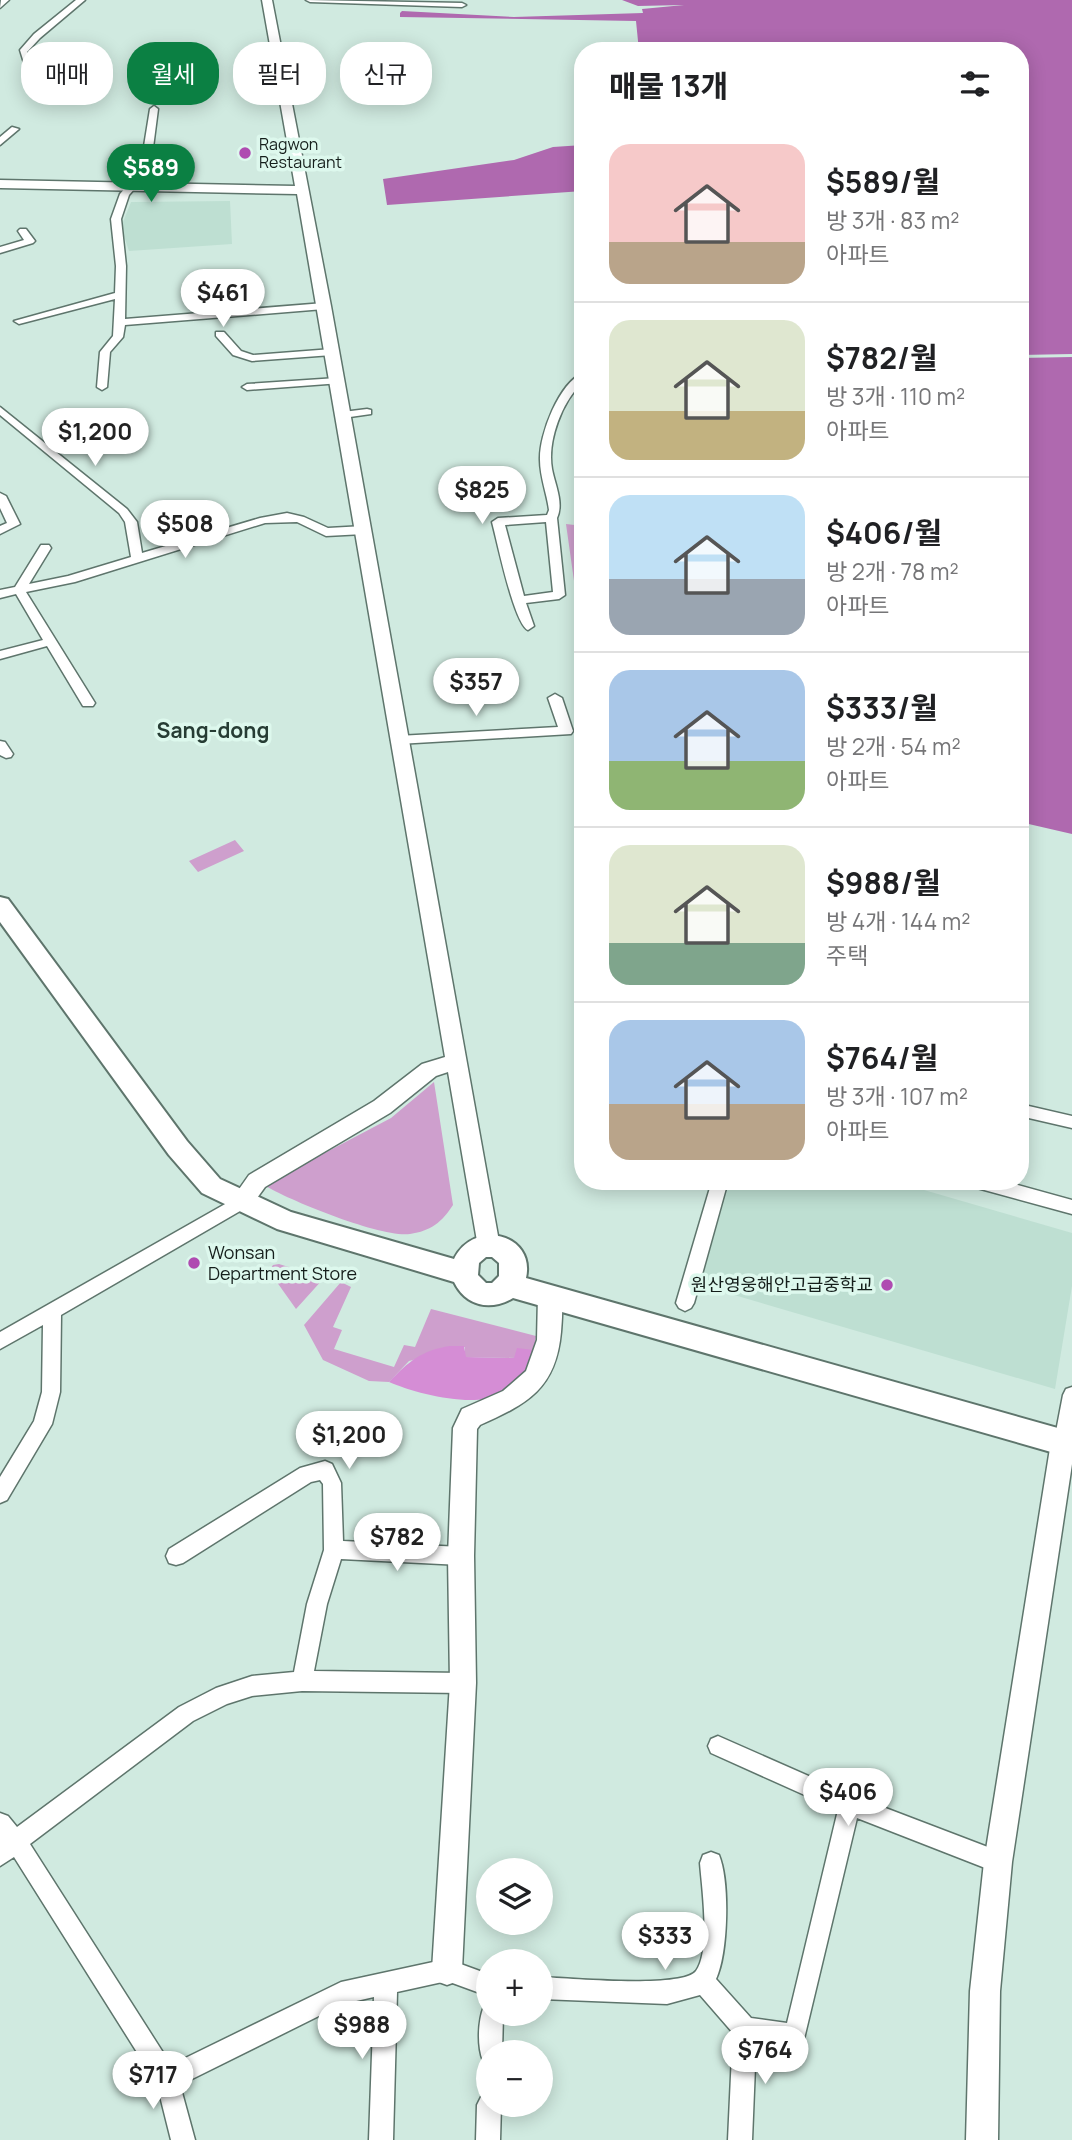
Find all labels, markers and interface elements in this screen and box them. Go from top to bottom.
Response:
chip: 매매 [21,42,113,105]
chip: 월세 [127,42,219,105]
chip: 필터 [233,42,326,105]
chip: 신규 [340,42,432,105]
text: 매물 13개 [609,65,728,106]
icon: filters [956,65,994,103]
place label: Ragwon Restaurant [259,133,342,173]
pin: $589 [110,144,192,204]
marker: Ragwon Restaurant [237,145,253,161]
text: $589 [123,151,179,183]
text: $589/월 [826,161,940,202]
icon: home [665,172,749,256]
text: 방 3개 · 83 m² [826,204,959,236]
text: 아파트 [826,238,889,270]
pin: $461 [182,270,264,329]
text: $461 [197,276,249,308]
text: $782/월 [826,337,938,378]
icon: home [665,348,749,432]
text: 방 3개 · 110 m² [826,380,965,412]
pin: $1,200 [38,408,152,468]
text: 아파트 [826,414,889,446]
text: $1,200 [58,415,132,447]
pin: $825 [441,466,523,526]
text: $825 [454,473,510,505]
pin: $508 [144,500,226,560]
text: $508 [156,507,214,539]
text: $406/월 [826,512,942,553]
icon: home [665,523,749,607]
text: 방 2개 · 78 m² [826,555,959,587]
text: 아파트 [826,589,889,621]
pin: $357 [435,658,517,718]
text: $357 [449,665,503,697]
text: $333/월 [826,687,938,728]
icon: home [665,698,749,782]
district label: Sang-dong [157,716,269,744]
text: 방 2개 · 54 m² [826,730,961,762]
text: 아파트 [826,764,889,796]
text: $988/월 [826,862,941,903]
icon: home [665,873,749,957]
text: 방 4개 · 144 m² [826,905,971,937]
text: 주택 [826,939,868,971]
text: $764/월 [826,1037,938,1078]
icon: home [665,1048,749,1132]
text: 방 3개 · 107 m² [826,1080,968,1112]
text: 아파트 [826,1114,889,1146]
place label: Wonsan Department Store [208,1240,357,1285]
marker: Wonsan Department Store [186,1255,202,1271]
place label: 원산영웅해안고급중학교 [691,1272,873,1296]
marker: 원산영웅해안고급중학교 [879,1277,895,1293]
pin: $1,200 [292,1412,406,1471]
text: $1,200 [312,1418,386,1450]
pin: $782 [356,1514,438,1573]
text: $782 [370,1520,424,1552]
pin: $406 [807,1769,889,1828]
text: $406 [819,1775,877,1807]
map controls [476,1858,553,2117]
button: layers [476,1858,553,1935]
pin: $333 [624,1912,706,1972]
text: $333 [638,1919,692,1951]
button: + [476,1949,553,2026]
pin: $988 [321,2002,403,2061]
text: $988 [334,2008,390,2040]
pin: $764 [724,2026,806,2086]
text: $764 [737,2033,793,2065]
button: − [476,2040,553,2117]
pin: $717 [112,2052,194,2111]
text: $717 [128,2058,178,2090]

